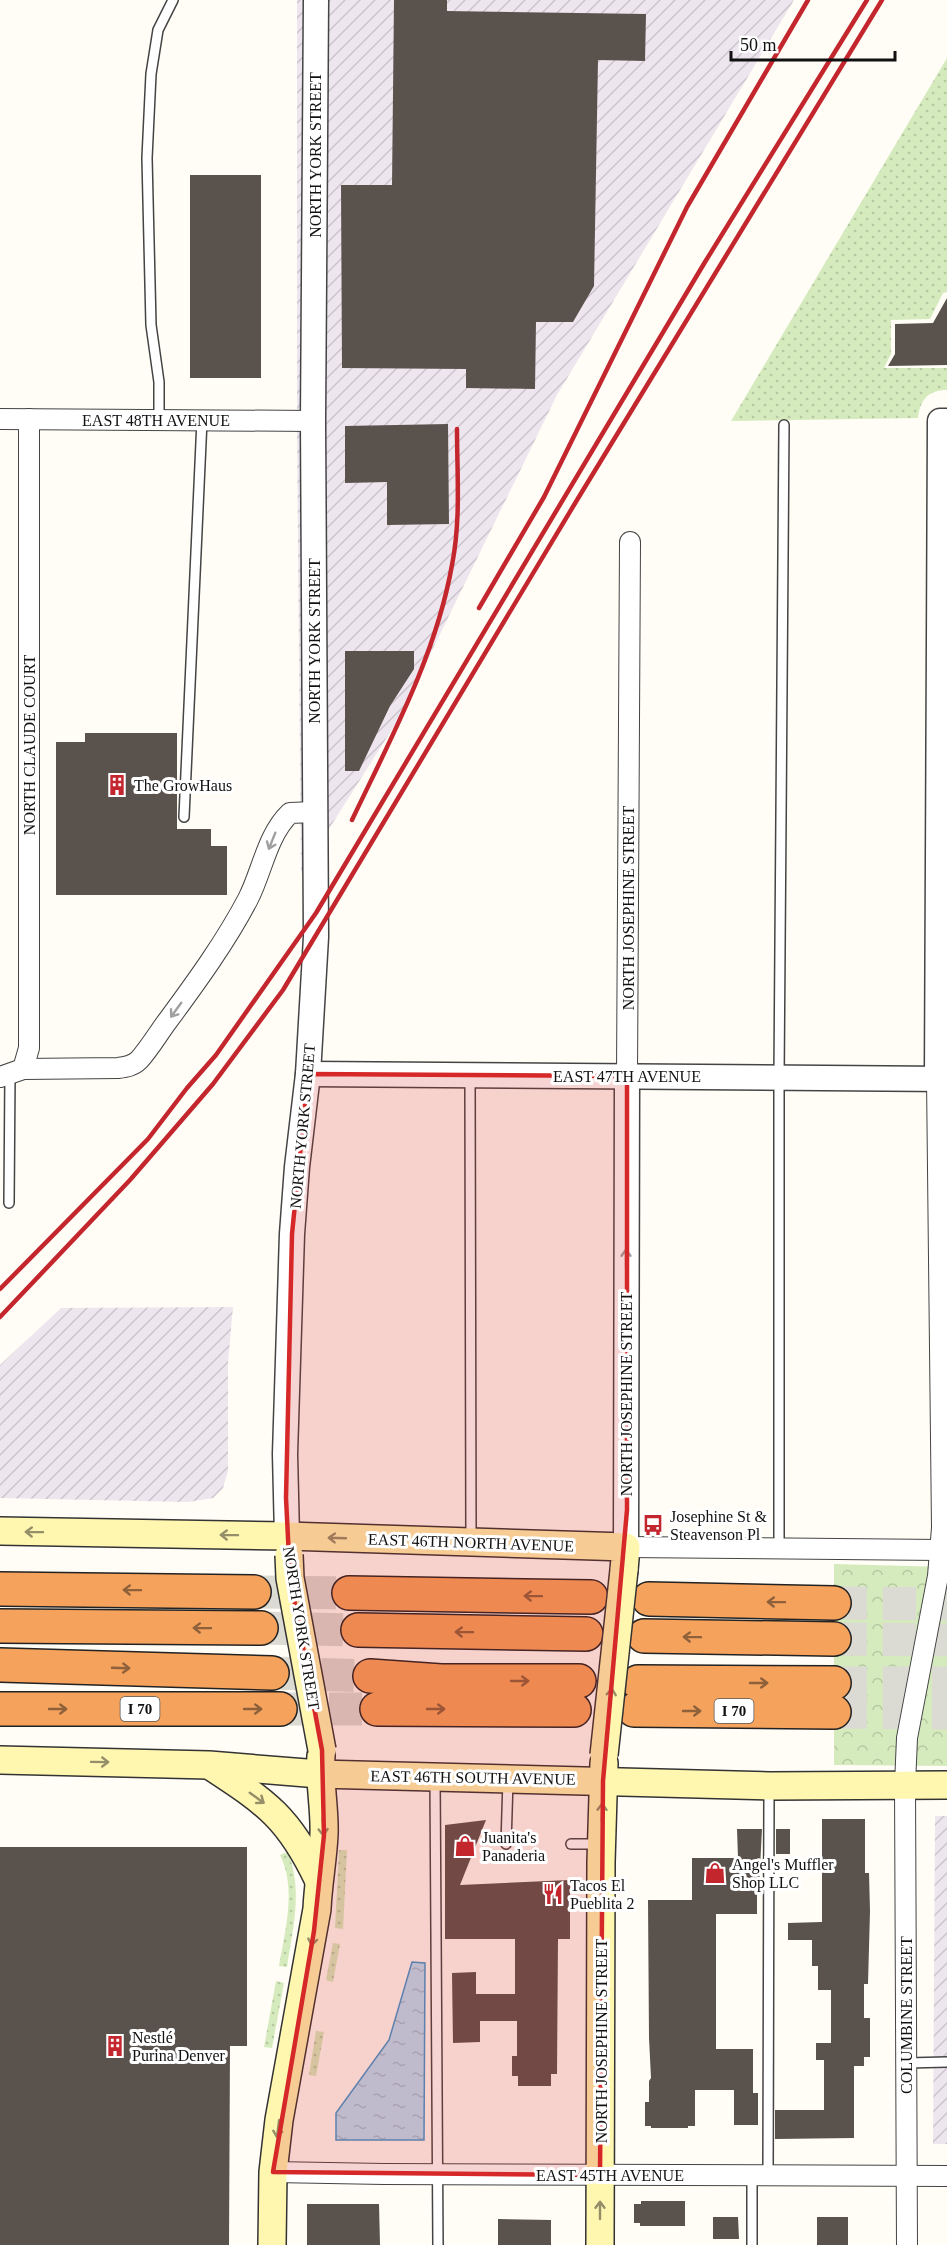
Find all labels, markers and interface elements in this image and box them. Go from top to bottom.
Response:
scale bar [731,24,894,62]
text: 50 m [740,35,777,55]
street label: NORTH YORK STREET [307,72,324,238]
street label: EAST 48TH AVENUE [82,412,230,429]
street label: NORTH YORK STREET [306,558,323,724]
street label: NORTH CLAUDE COURT [21,655,38,835]
building icon: The GrowHaus [105,773,129,797]
place label: The GrowHaus [134,777,232,794]
street label: NORTH JOSEPHINE STREET [620,806,637,1010]
one-way arrow [266,831,277,850]
one-way arrow [170,1001,182,1017]
street label: NORTH YORK STREET [287,1043,318,1209]
street label: EAST 47TH AVENUE [553,1068,701,1085]
one-way arrow [620,1248,632,1268]
street label: NORTH JOSEPHINE STREET [618,1292,635,1496]
place label: Josephine St & Steavenson Pl [670,1508,767,1543]
bus stop icon: Josephine St & Steavenson Pl [641,1513,665,1537]
one-way arrow [24,1526,44,1538]
one-way arrow [219,1529,239,1541]
street label: EAST 46TH NORTH AVENUE [368,1530,574,1555]
one-way arrow [327,1532,347,1543]
street label: NORTH YORK STREET [280,1545,323,1711]
one-way arrow [123,1585,143,1596]
one-way arrow [523,1590,543,1602]
one-way arrow [766,1596,786,1607]
one-way arrow [193,1622,213,1634]
one-way arrow [455,1626,475,1638]
one-way arrow [682,1631,702,1642]
one-way arrow [111,1663,131,1674]
one-way arrow [510,1675,530,1687]
one-way arrow [749,1677,769,1689]
one-way arrow [605,1688,616,1707]
road number: I 70 [120,1697,160,1721]
road number: I 70 [714,1699,754,1723]
one-way arrow [48,1703,68,1715]
one-way arrow [243,1703,263,1715]
one-way arrow [425,1703,445,1715]
one-way arrow [682,1705,702,1717]
one-way arrow [90,1756,110,1768]
street label: EAST 46TH SOUTH AVENUE [370,1767,576,1788]
one-way arrow [249,1791,265,1804]
one-way arrow [596,1803,608,1823]
one-way arrow [318,1816,329,1836]
place label: Juanita's Panaderia [482,1829,545,1864]
shop icon: Juanita's Panaderia [453,1834,477,1858]
place label: Angel's Muffler Shop LLC [732,1856,834,1892]
shop icon: Angel's Muffler Shop LLC [703,1861,727,1885]
place label: Tacos El Pueblita 2 [570,1877,634,1912]
restaurant icon: Tacos El Pueblita 2 [541,1882,565,1906]
one-way arrow [307,1927,318,1947]
street label: COLUMBINE STREET [898,1936,915,2094]
street label: NORTH JOSEPHINE STREET [593,1939,610,2143]
place label: Nestlé Purina Denver [132,2029,226,2064]
building icon: Nestlé Purina Denver [103,2034,127,2058]
one-way arrow [273,2119,284,2139]
street label: EAST 45TH AVENUE [536,2167,684,2184]
one-way arrow [594,2200,606,2220]

